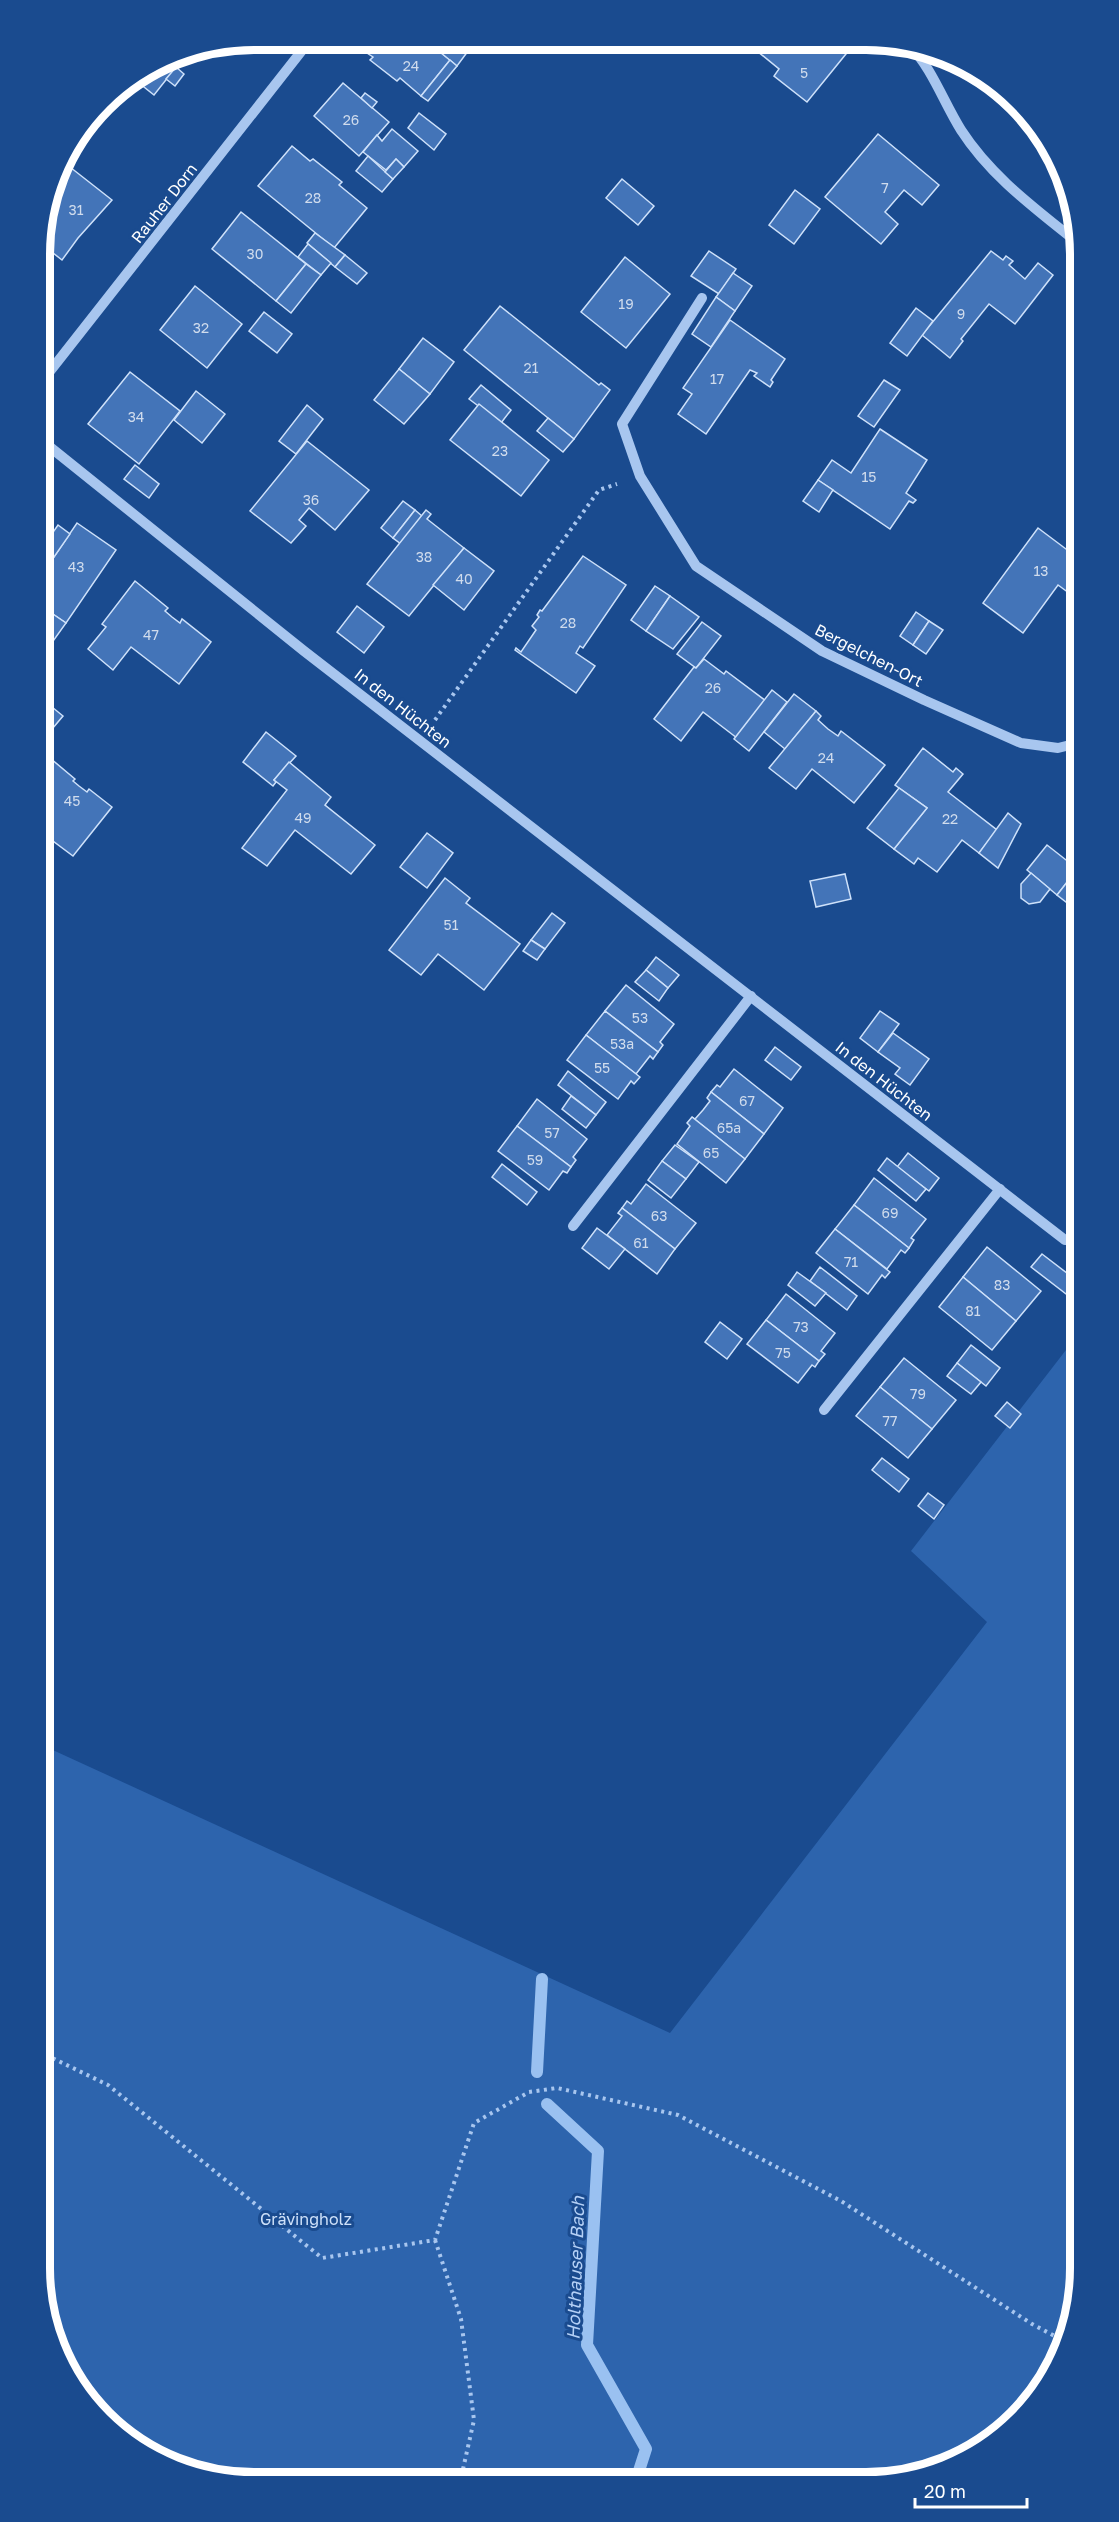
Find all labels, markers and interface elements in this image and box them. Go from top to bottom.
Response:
house number: 24 [403,57,419,74]
house number: 5 [800,64,808,81]
house number: 26 [343,111,359,128]
street label: Rauher Dorn [127,159,201,247]
house number: 7 [881,179,889,196]
house number: 28 [305,189,321,206]
house number: 31 [69,201,84,218]
house number: 30 [247,245,263,262]
house number: 19 [618,295,634,312]
house number: 9 [957,305,965,322]
house number: 32 [193,319,209,336]
house number: 21 [524,359,539,376]
house number: 17 [710,370,724,387]
house number: 34 [128,408,144,425]
house number: 23 [492,442,508,459]
house number: 15 [862,468,876,485]
house number: 36 [303,491,319,508]
house number: 38 [416,548,432,565]
house number: 43 [68,558,84,575]
house number: 13 [1034,562,1048,579]
house number: 40 [455,570,473,587]
house number: 28 [560,614,576,631]
street label: Bergelchen-Ort [812,619,926,691]
house number: 47 [143,626,159,643]
street label: In den Hüchten [351,664,455,752]
house number: 26 [705,679,721,696]
house number: 24 [818,749,834,766]
house number: 45 [64,792,80,809]
house number: 49 [294,809,312,826]
house number: 22 [942,810,958,827]
house number: 51 [444,916,459,933]
house number: 53 [632,1009,648,1026]
house number: 53a [610,1035,634,1052]
street label: In den Hüchten [832,1037,936,1125]
house number: 55 [594,1059,610,1076]
house number: 67 [739,1092,755,1109]
house number: 65a [717,1119,741,1136]
house number: 57 [544,1124,560,1141]
house number: 65 [703,1144,719,1161]
house number: 59 [527,1151,543,1168]
house number: 69 [882,1204,898,1221]
house number: 63 [651,1207,667,1224]
house number: 61 [633,1234,649,1251]
house number: 71 [844,1253,858,1270]
house number: 83 [994,1276,1010,1293]
house number: 81 [965,1302,981,1319]
house number: 73 [793,1318,809,1335]
house number: 75 [775,1344,791,1361]
house number: 79 [910,1385,926,1402]
house number: 77 [883,1412,897,1429]
water label: Holthauser Bach [561,2195,589,2340]
park label: Grävingholz [260,2209,352,2229]
scale bar [915,2471,1028,2509]
text: 20 m [924,2480,966,2502]

